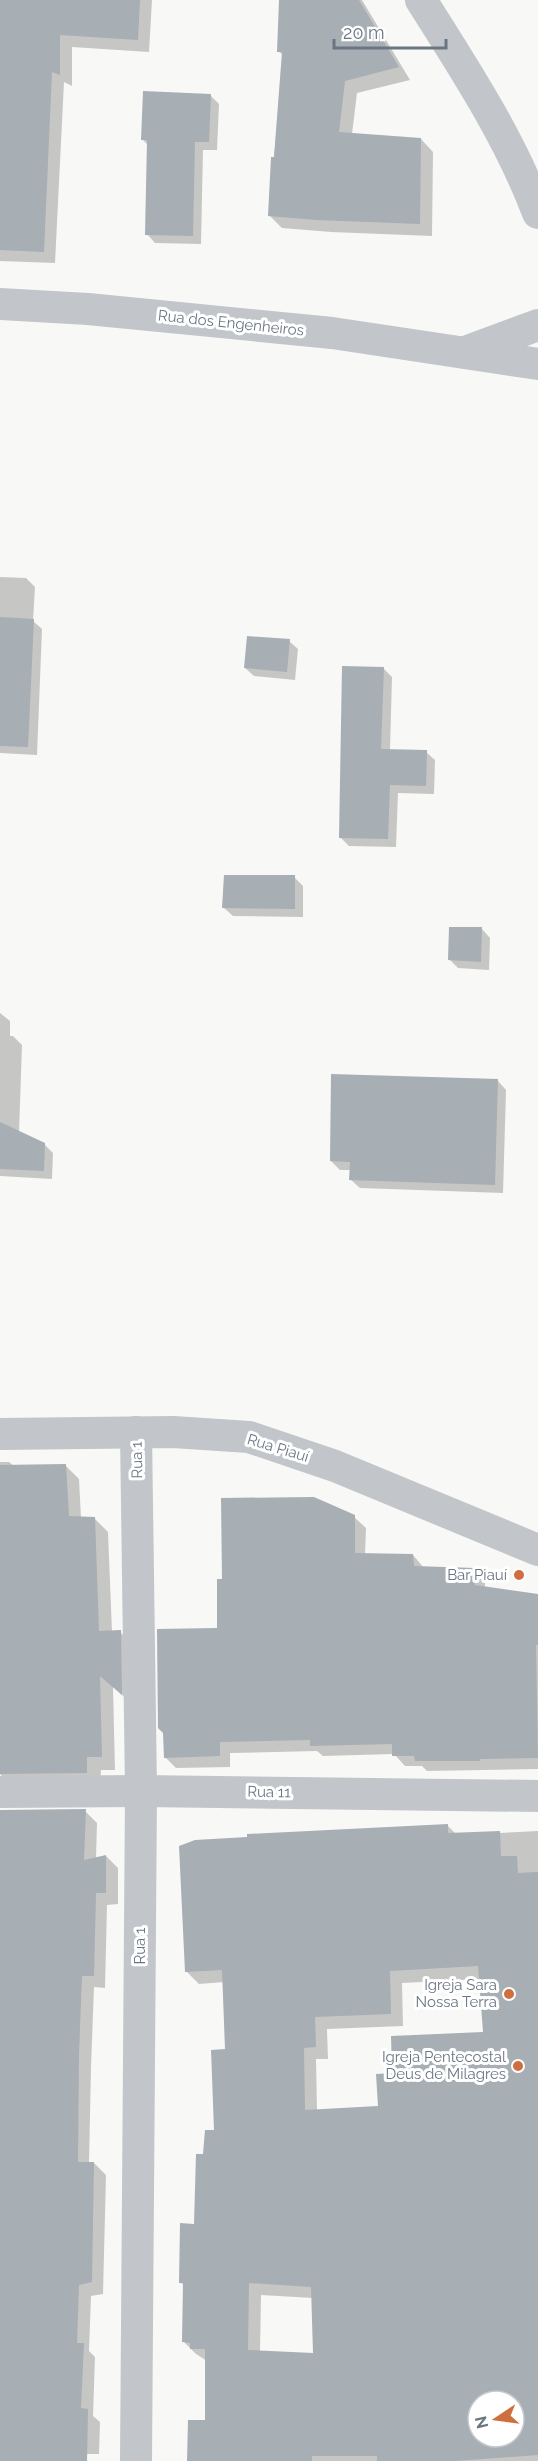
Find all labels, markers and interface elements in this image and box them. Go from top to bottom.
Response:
scale bar [334,12,446,50]
text: 20 m [343,22,385,43]
street label: Rua dos Engenheiros [157,306,305,340]
street label: Rua Piauí [245,1430,312,1466]
street label: Rua 1 [128,1441,146,1479]
place label: Bar Piauí [447,1566,508,1584]
marker: Bar Piauí [512,1568,526,1582]
street label: Rua 11 [247,1783,291,1801]
street label: Rua 1 [131,1927,149,1965]
place label: Igreja Sara Nossa Terra [416,1976,497,2011]
marker: Igreja Sara Nossa Terra [502,1987,516,2001]
place label: Igreja Pentecostal Deus de Milagres [382,2048,507,2083]
marker: Igreja Pentecostal Deus de Milagres [511,2059,525,2073]
north arrow [466,2389,526,2449]
text: N [471,2414,493,2430]

